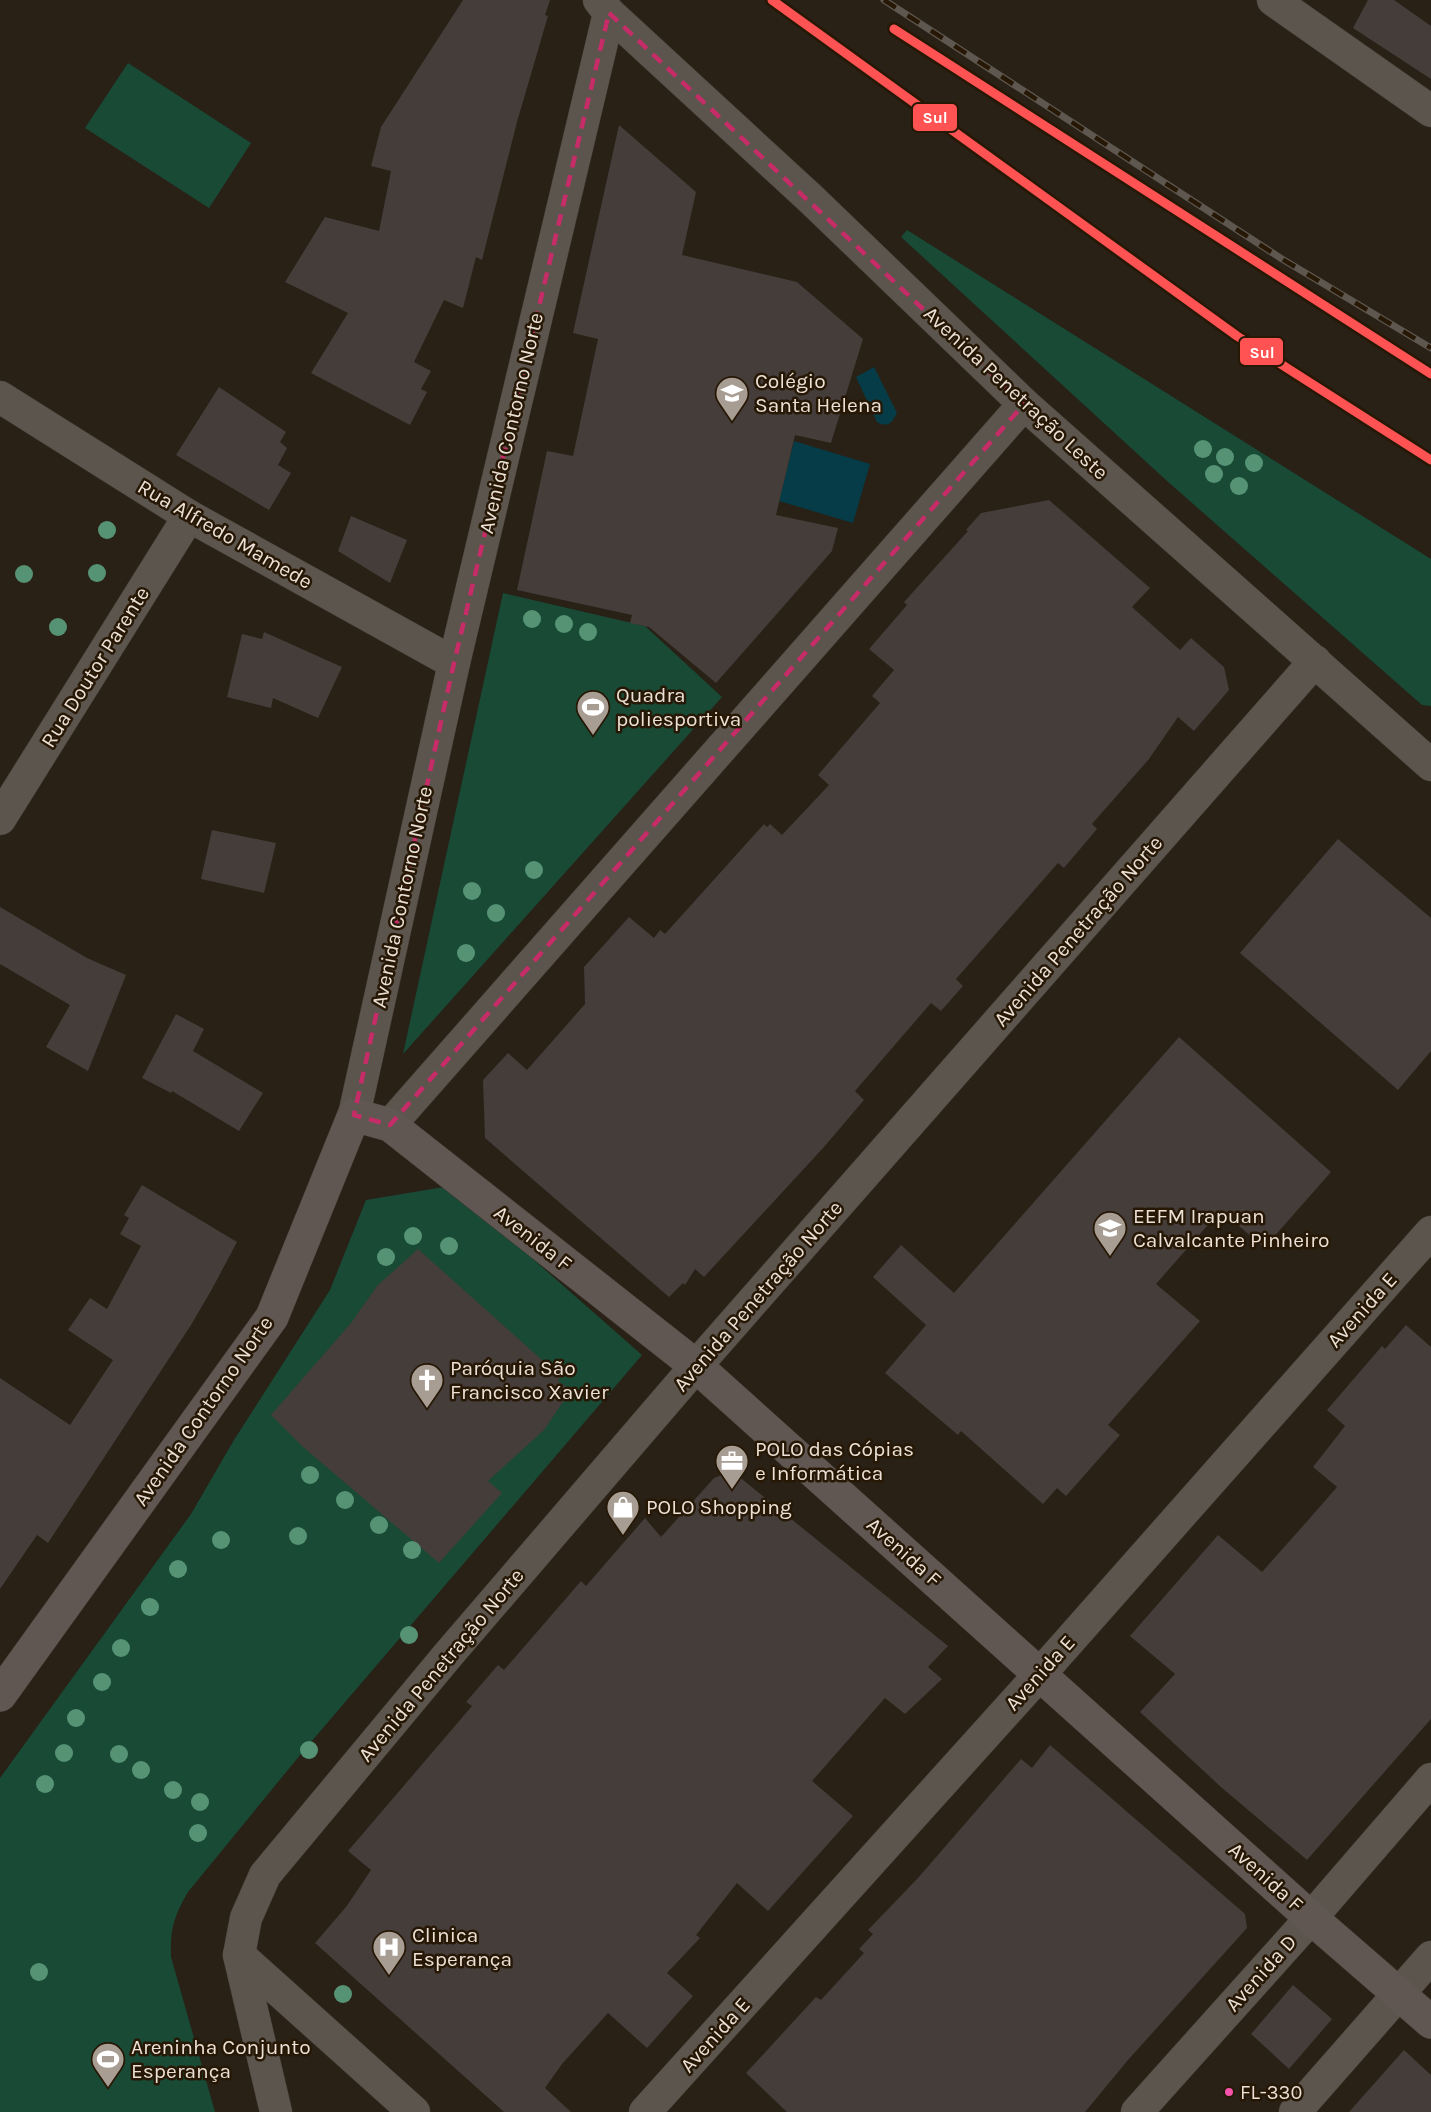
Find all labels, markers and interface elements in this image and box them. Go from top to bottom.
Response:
line badge: Sul [912,103,958,132]
text: Sul [922,108,948,127]
street label: Avenida Penetração Leste [919,301,1113,485]
street label: Avenida Contorno Norte [474,310,548,536]
line badge: Sul [1239,337,1284,366]
text: Sul [1249,343,1275,362]
place label: Colégio Santa Helena [755,369,882,417]
school or university icon: Colégio Santa Helena [714,375,750,422]
street label: Rua Alfredo Mamede [133,474,317,594]
street label: Rua Doutor Parente [36,582,154,752]
place label: Quadra poliesportiva [616,683,741,731]
sports icon: Quadra poliesportiva [575,689,611,736]
street label: Avenida Contorno Norte [367,784,437,1010]
street label: Avenida Penetração Norte [989,831,1167,1031]
street label: Avenida Penetração Norte [669,1196,847,1396]
street label: Avenida F [489,1200,577,1276]
place label: EEFM Irapuan Calvalcante Pinheiro [1133,1204,1329,1252]
school or university icon: EEFM Irapuan Calvalcante Pinheiro [1092,1210,1128,1257]
street label: Avenida E [1322,1268,1402,1352]
street label: Avenida Contorno Norte [128,1312,278,1510]
place label: Paróquia São Francisco Xavier [450,1356,609,1404]
church icon: Paróquia São Francisco Xavier [409,1362,445,1409]
place label: POLO das Cópias e Informática [755,1437,914,1485]
office icon: POLO das Cópias e Informática [714,1443,750,1490]
shop icon: POLO Shopping [605,1489,641,1536]
place label: POLO Shopping [646,1495,792,1519]
street label: Avenida F [862,1512,946,1592]
street label: Avenida Penetração Norte [353,1564,529,1766]
street label: Avenida E [1000,1631,1080,1715]
street label: Avenida F [1224,1837,1308,1917]
place label: Clinica Esperança [412,1923,512,1971]
hospital icon: Clinica Esperança [371,1929,407,1976]
street label: Avenida D [1220,1930,1302,2016]
street label: Avenida E [675,1993,755,2077]
place label: Areninha Conjunto Esperança [131,2035,311,2083]
sports icon: Areninha Conjunto Esperança [90,2041,126,2088]
place label: FL-330 [1240,2081,1302,2104]
marker: FL-330 [1223,2086,1235,2098]

